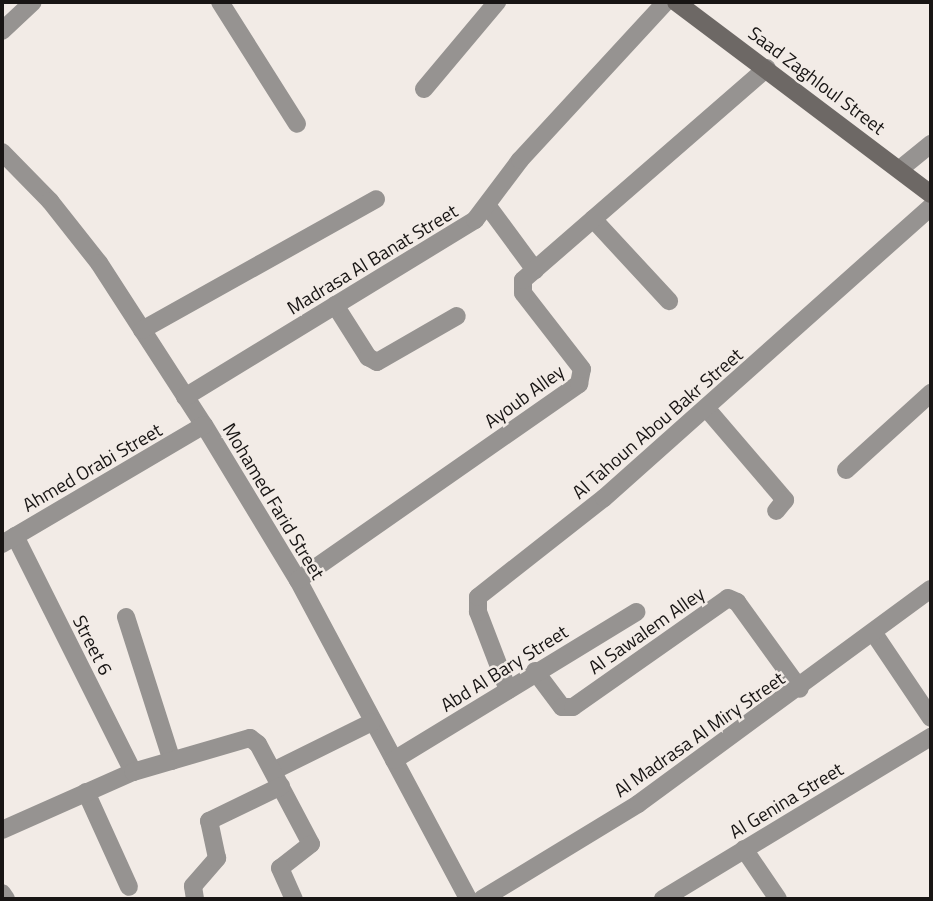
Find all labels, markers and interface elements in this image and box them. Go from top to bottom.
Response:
street label: Saad Zaghloul Street [744,21,890,139]
street label: Madrasa Al Banat Street [283,199,461,319]
street label: Al Tahoun Abou Bakr Street [567,343,747,503]
street label: Ayoub Alley [480,359,568,433]
street label: Ahmed Orabi Street [18,418,166,516]
street label: Mohamed Farid Street [218,419,330,583]
street label: Al Sawalem Alley [584,582,708,678]
street label: Street 6 [68,611,118,679]
street label: Abd Al Bary Street [436,620,572,716]
street label: Al Madrasa Al Miry Street [609,666,789,802]
street label: Al Genina Street [725,757,847,843]

